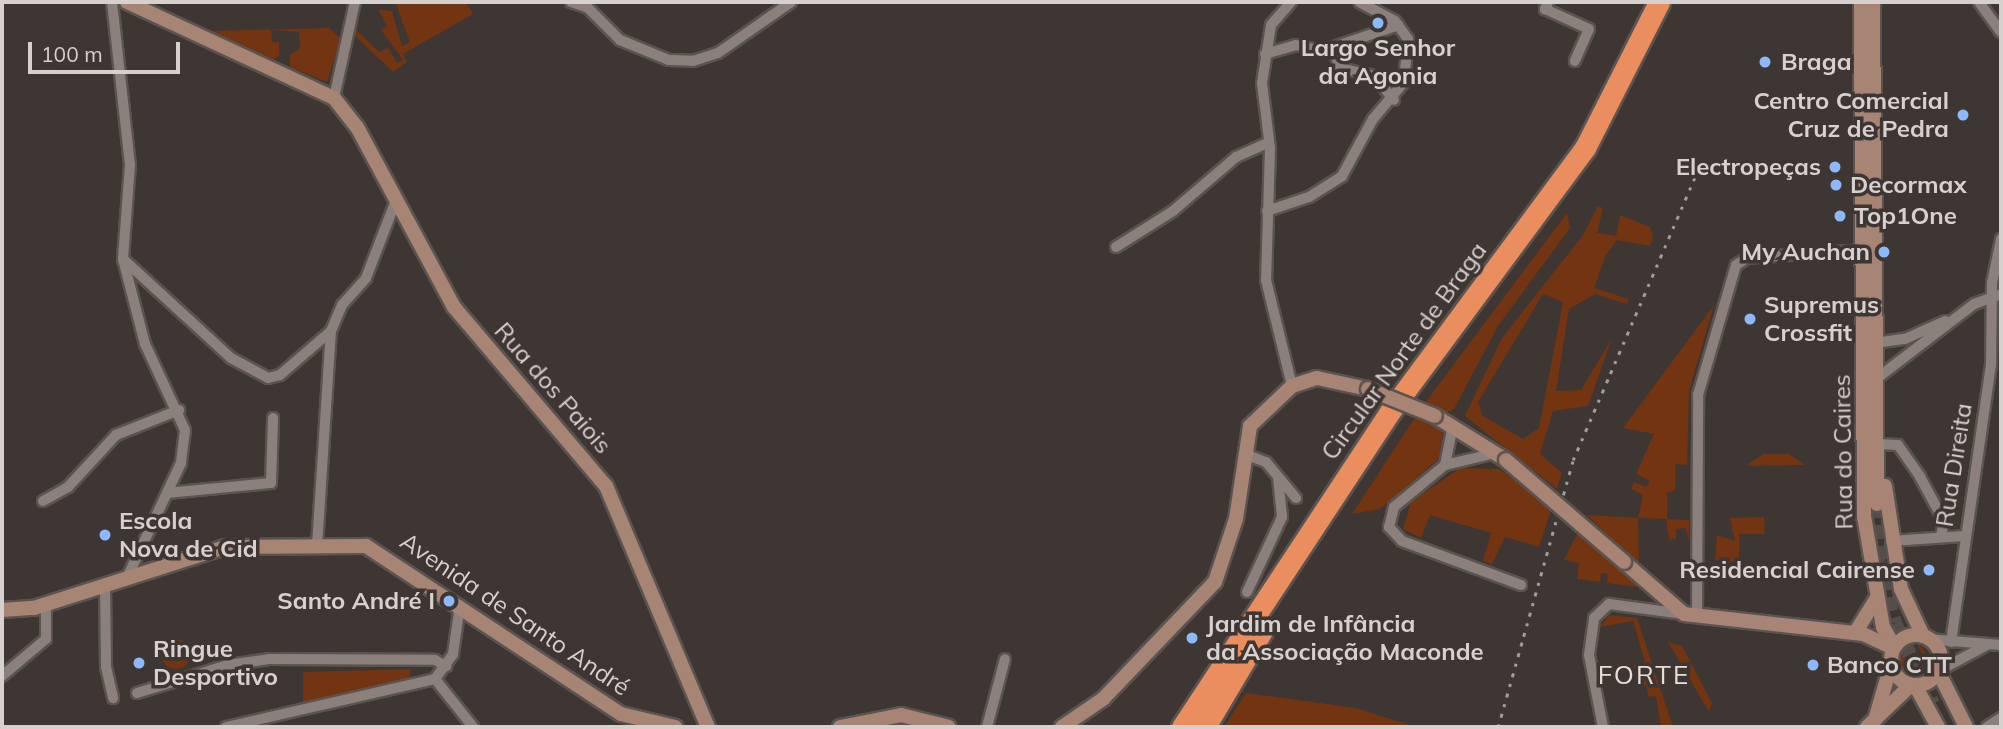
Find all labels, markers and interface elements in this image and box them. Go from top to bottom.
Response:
marker: Largo Senhor da Agonia [1370,15,1386,31]
scale bar [32,28,184,72]
place label: Largo Senhor da Agonia [1301,34,1455,90]
text: 100 m [41,41,103,67]
place label: Braga [1781,48,1852,76]
marker: Braga [1755,52,1775,72]
place label: Centro Comercial Cruz de Pedra [1753,87,1949,143]
marker: Centro Comercial Cruz de Pedra [1955,107,1971,123]
place label: Electropeças [1676,153,1821,181]
marker: Electropeças [1827,159,1843,175]
place label: Decormax [1850,171,1967,199]
marker: Decormax [1828,177,1844,193]
place label: Top1One [1854,202,1957,230]
marker: Top1One [1832,208,1848,224]
street label: Circular Norte de Braga [1315,237,1493,465]
place label: My Auchan [1741,238,1870,266]
marker: My Auchan [1876,244,1892,260]
place label: Supremus Crossfit [1764,291,1879,347]
marker: Supremus Crossfit [1742,311,1758,327]
street label: Rua dos Paiois [488,317,618,459]
street label: Rua do Caires [1827,374,1859,530]
street label: Rua Direita [1930,401,1978,529]
place label: Escola Nova de Cid [119,507,258,563]
street label: Avenida de Santo André [395,526,635,702]
marker: Escola Nova de Cid [97,527,113,543]
place label: Residencial Cairense [1679,556,1915,584]
marker: Residencial Cairense [1921,562,1937,578]
place label: Santo André I [277,587,435,615]
marker: Santo André I [441,593,457,609]
place label: Jardim de Infância da Associação Maconde [1206,610,1484,666]
marker: Jardim de Infância da Associação Maconde [1184,630,1200,646]
place label: Ringue Desportivo [153,635,278,691]
place label: Banco CTT [1827,651,1952,679]
marker: Ringue Desportivo [131,655,147,671]
marker: Banco CTT [1805,657,1821,673]
district label: FORTE [1598,659,1690,691]

